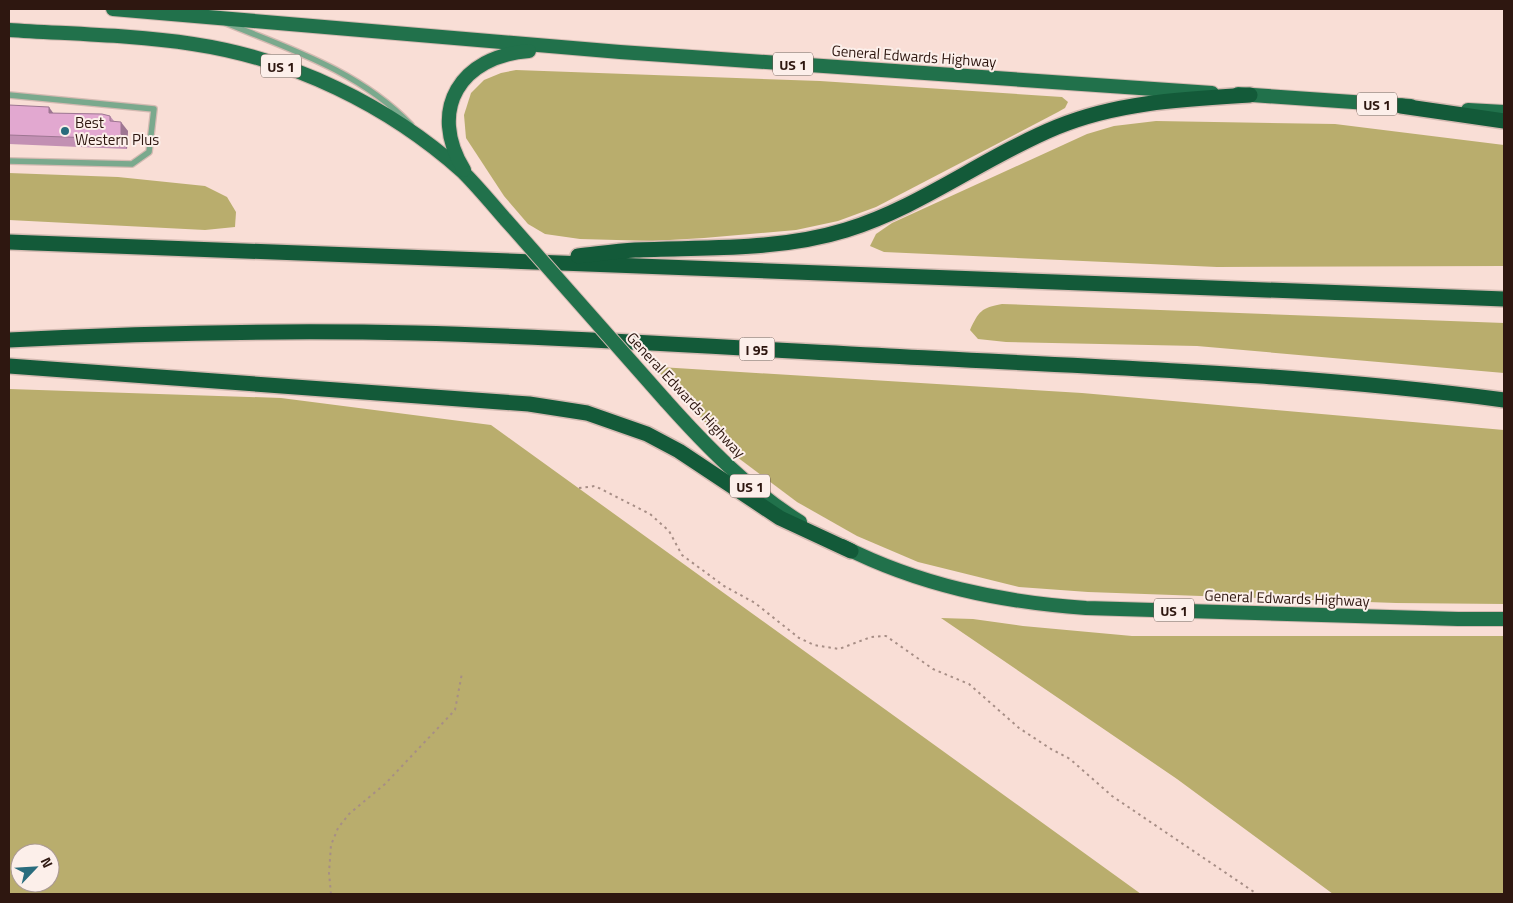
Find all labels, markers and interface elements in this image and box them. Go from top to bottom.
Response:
street label: General Edwards Highway [831,39,997,73]
road number: US 1 [773,52,813,76]
road number: US 1 [261,54,301,78]
road number: US 1 [1357,92,1397,116]
place label: Best Western Plus [75,111,159,151]
marker: Best Western Plus [59,125,71,137]
street label: General Edwards Highway [621,327,751,463]
road number: I 95 [740,338,774,360]
road number: US 1 [730,474,770,498]
street label: General Edwards Highway [1204,584,1370,612]
road number: US 1 [1154,598,1194,622]
north arrow [10,843,60,893]
text: N [36,853,59,871]

